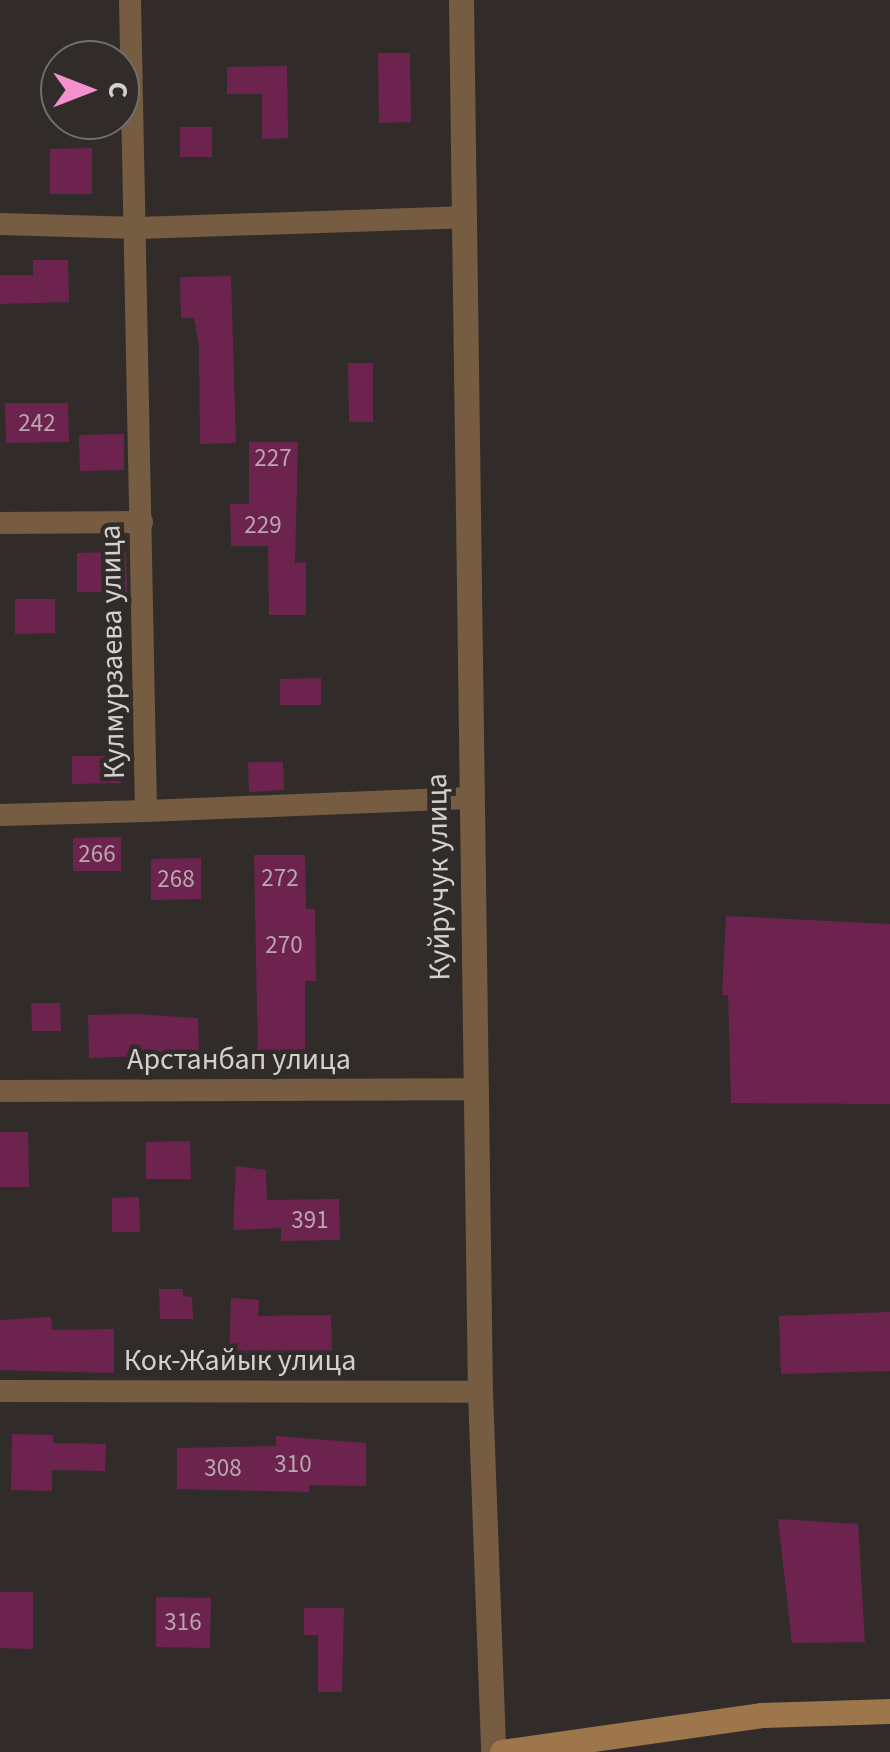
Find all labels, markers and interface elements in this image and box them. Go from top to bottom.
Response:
north arrow [40,40,140,140]
text: С [98,82,138,98]
house number: 242 [18,408,56,438]
house number: 227 [254,443,292,473]
house number: 229 [244,510,282,540]
street label: Кулмурзаева улица [93,525,133,779]
street label: Куйручук улица [419,773,459,981]
house number: 266 [78,839,116,869]
house number: 272 [261,863,299,893]
house number: 268 [157,864,195,894]
house number: 270 [265,930,303,960]
street label: Арстанбап улица [127,1042,351,1078]
house number: 391 [291,1205,329,1235]
street label: Кок-Жайык улица [124,1343,356,1379]
house number: 310 [274,1449,312,1479]
house number: 308 [204,1453,242,1483]
house number: 316 [164,1607,202,1637]

